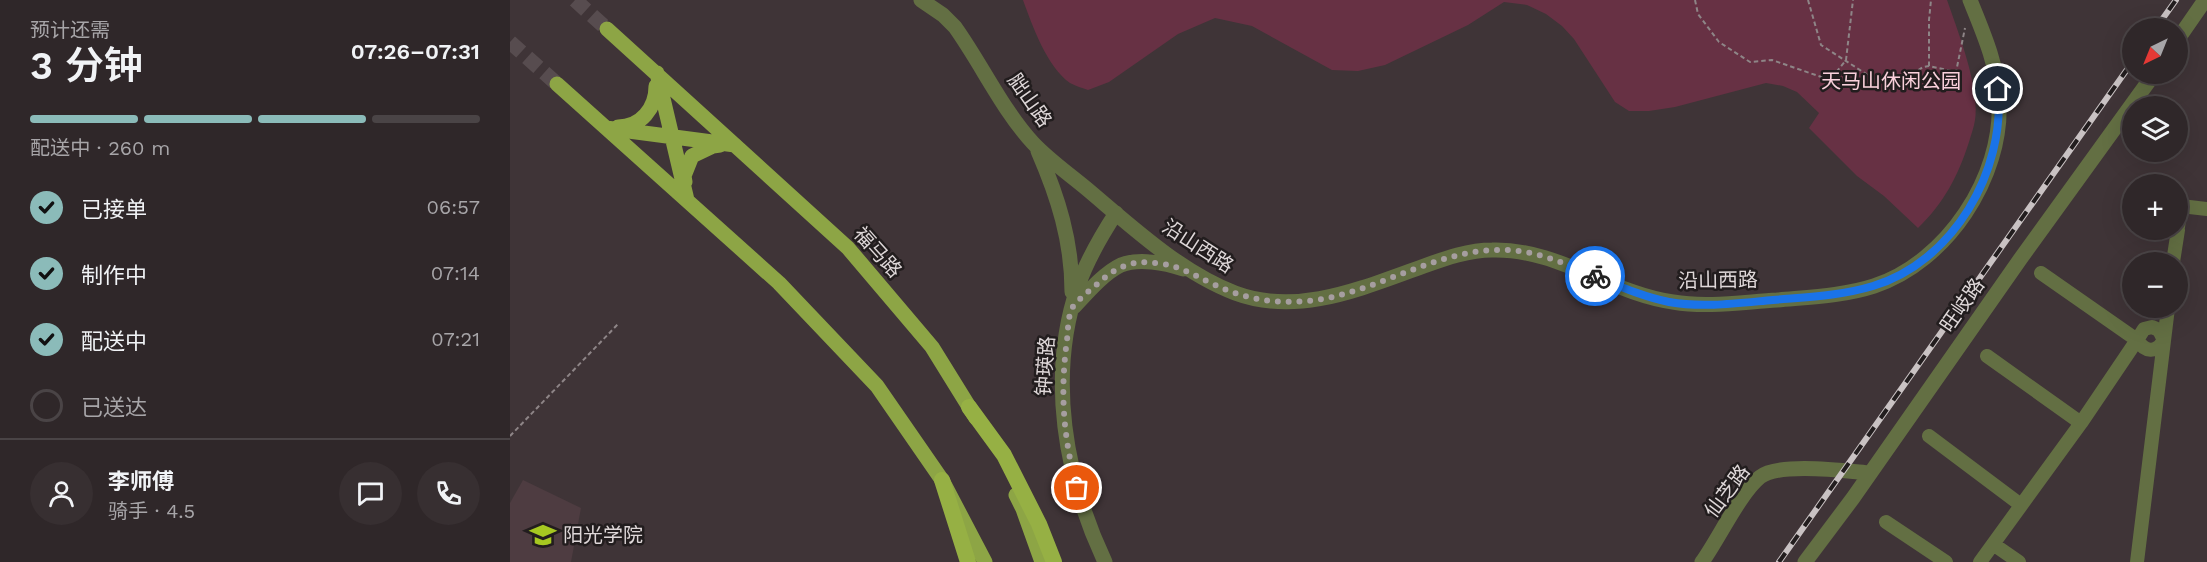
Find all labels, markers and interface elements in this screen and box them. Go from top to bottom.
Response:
text: 预计还需 [30,18,110,42]
north arrow [2122,18,2188,84]
map controls [2122,18,2188,318]
text: 07:26–07:31 [351,39,480,64]
text: 3 分钟 [30,43,143,88]
pin [1972,63,2023,114]
street label: 胐山路 [1003,69,1057,131]
park label: 天马山休闲公园 [1821,69,1961,93]
icon: home [1981,72,2014,105]
button: layers [2122,96,2188,162]
text: 配送中 · 260 m [30,136,170,160]
button: + [2122,174,2188,240]
icon: check [30,191,63,224]
text: 06:57 [427,195,480,219]
text: 已接单 [81,197,147,222]
street label: 沿山西路 [1158,214,1238,278]
street label: 福马路 [849,222,907,282]
courier [1565,246,1625,306]
button: − [2122,252,2188,318]
icon: check [30,257,63,290]
icon: bike [1579,260,1612,293]
text: 07:14 [431,261,480,285]
text: 制作中 [81,263,147,288]
street label: 沿山西路 [1678,267,1758,293]
street label: 旺岐路 [1935,274,1989,336]
icon: check [30,323,63,356]
text: 07:21 [431,327,480,351]
text: 配送中 [81,329,147,354]
street label: 钟瑛路 [1031,335,1059,397]
text: 已送达 [81,395,147,420]
street label: 仙芝路 [1699,460,1755,522]
button: person [30,462,93,525]
button: chat [339,462,402,525]
button: phone [417,462,480,525]
pin [1051,462,1102,513]
text: 李师傅 [108,469,174,494]
icon: bag [1060,471,1093,504]
text: 骑手 · 4.5 [108,499,195,523]
school or university icon: 阳光学院 [528,520,558,550]
place label: 阳光学院 [563,523,643,547]

